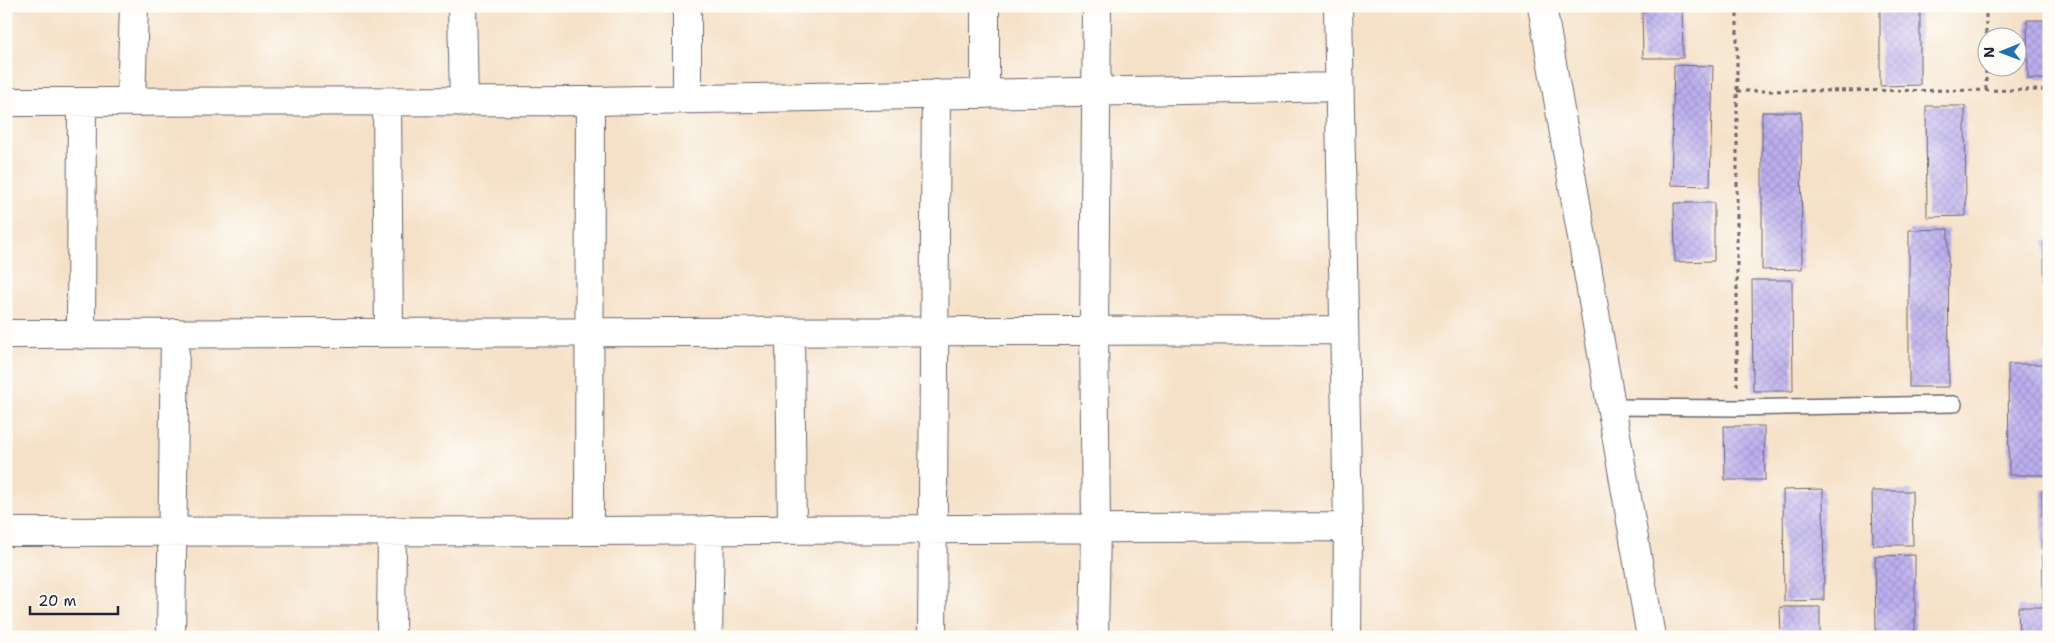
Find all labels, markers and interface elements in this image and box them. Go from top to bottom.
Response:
north arrow [1978,28,2028,78]
text: N [1980,47,1998,58]
scale bar [30,583,118,615]
text: 20 m [38,591,77,611]

